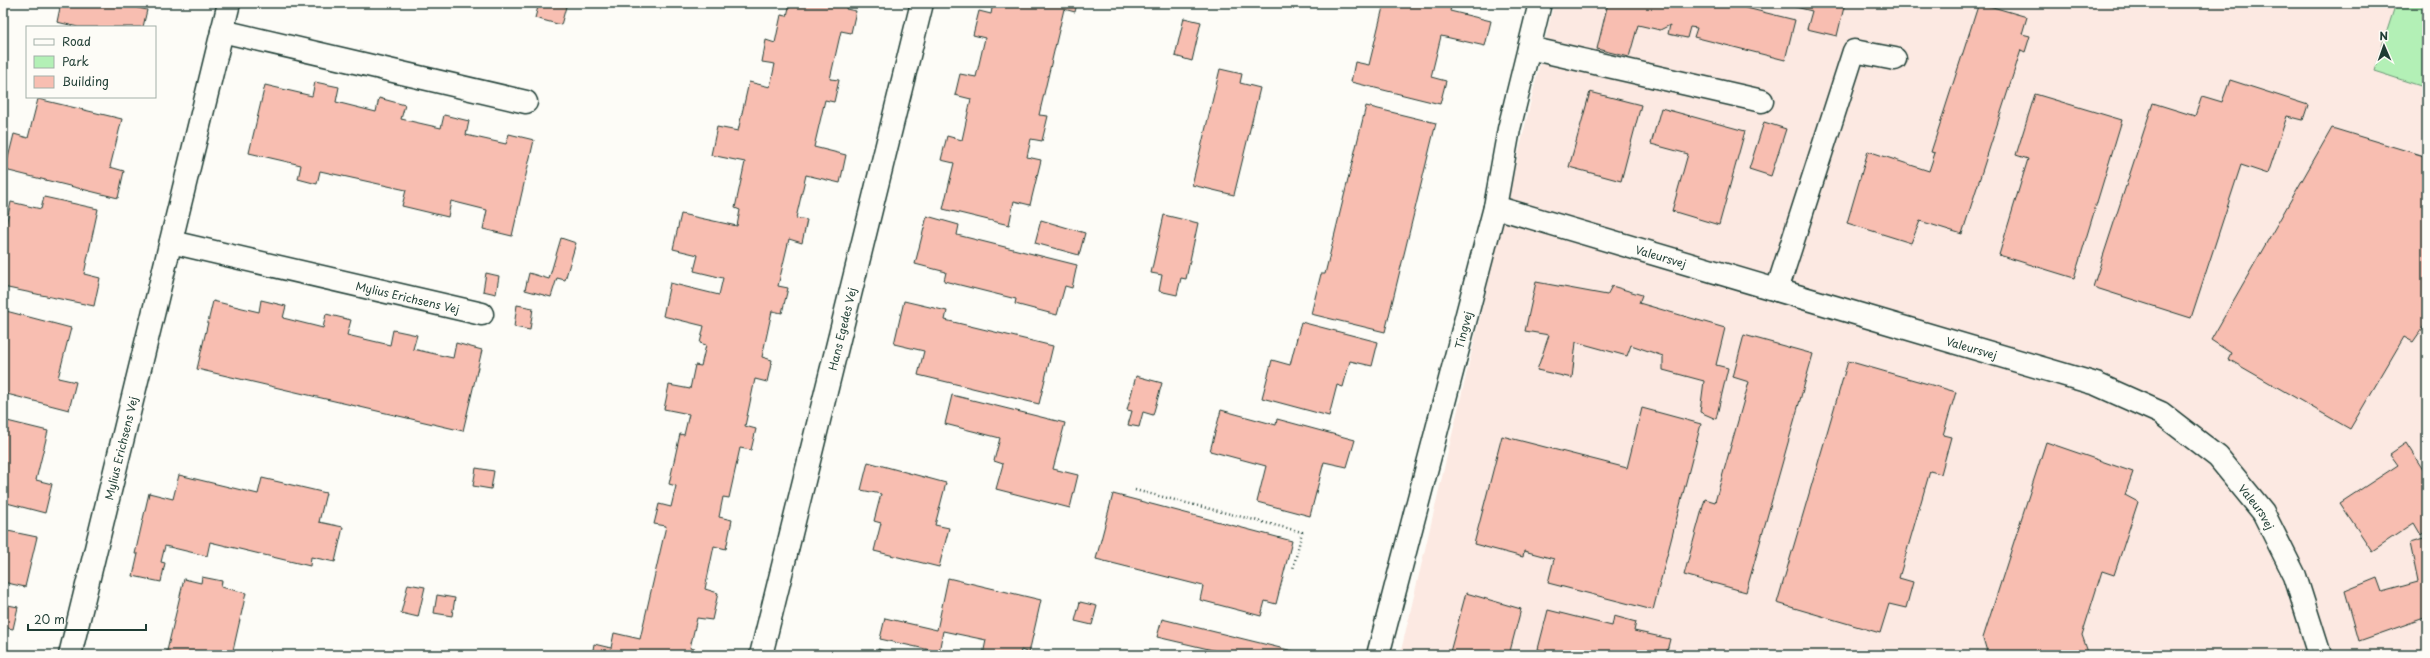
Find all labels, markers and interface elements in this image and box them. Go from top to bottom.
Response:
legend [26,26,156,98]
north arrow [2364,26,2404,66]
text: N [2379,27,2389,44]
text: Road [62,32,91,50]
text: Park [62,52,89,70]
text: Building [62,72,109,90]
street label: Valeursvej [1633,240,1688,271]
street label: Mylius Erichsens Vej [354,277,461,317]
street label: Hans Egedes Vej [823,286,860,372]
street label: Tingvej [1450,309,1476,351]
street label: Valeursvej [1944,332,1999,363]
street label: Mylius Erichsens Vej [100,395,141,502]
street label: Valeursvej [2235,480,2279,532]
scale bar [28,606,146,632]
text: 20 m [34,610,65,628]

